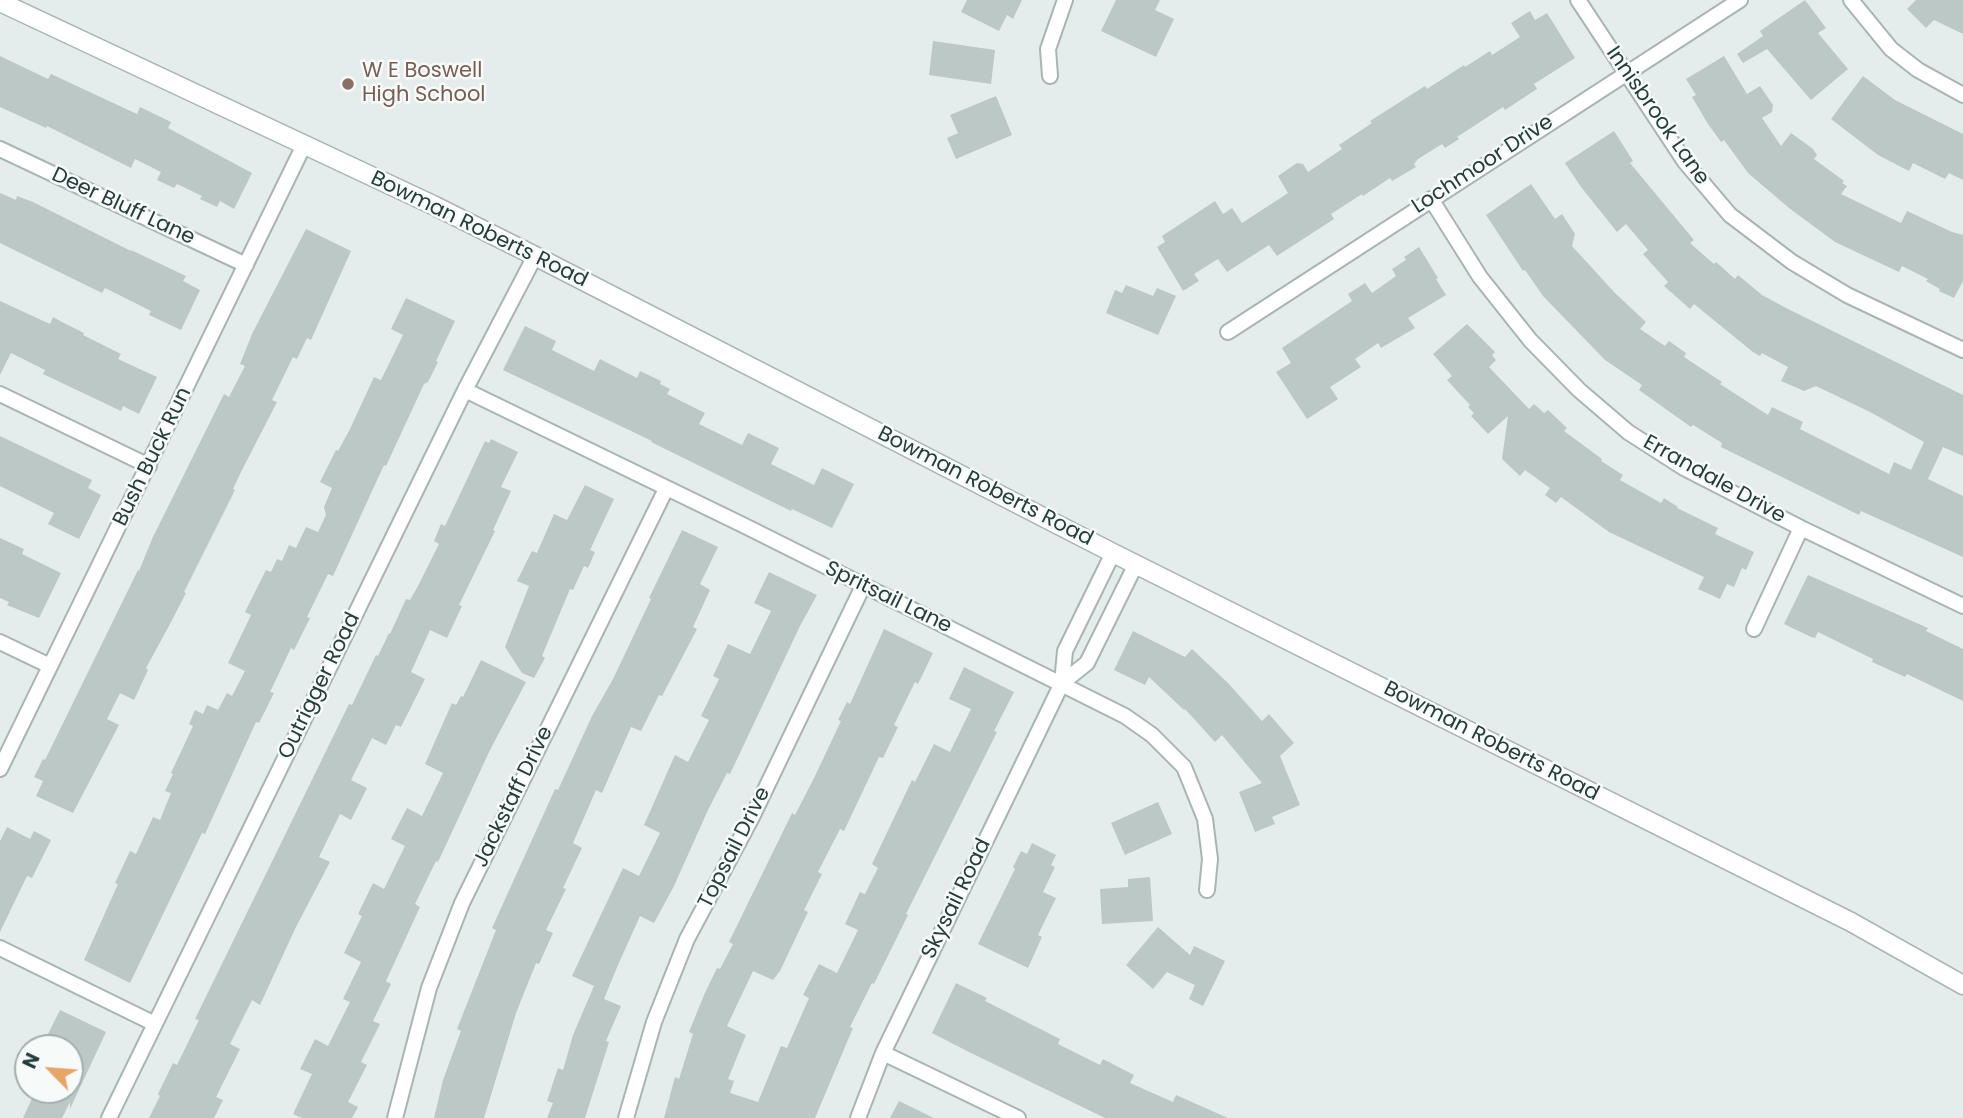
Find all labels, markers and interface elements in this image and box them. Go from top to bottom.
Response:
street label: Innisbrook Lane [1600,42,1714,190]
place label: W E Boswell High School [362,59,486,109]
marker: W E Boswell High School [340,76,356,92]
street label: Lochmoor Drive [1408,110,1558,220]
street label: Deer Bluff Lane [47,163,199,251]
street label: Bowman Roberts Road [366,166,592,294]
street label: Bush Buck Run [108,383,198,531]
street label: Bowman Roberts Road [873,422,1097,552]
street label: Errandale Drive [1638,430,1790,530]
street label: Spritsail Lane [820,556,956,640]
street label: Outrigger Road [274,609,366,763]
street label: Bowman Roberts Road [1379,677,1603,807]
street label: Jackstaff Drive [469,722,559,872]
street label: Topsail Drive [694,783,776,913]
street label: Skysail Road [917,835,997,963]
north arrow [14,1034,84,1104]
text: N [16,1049,47,1073]

